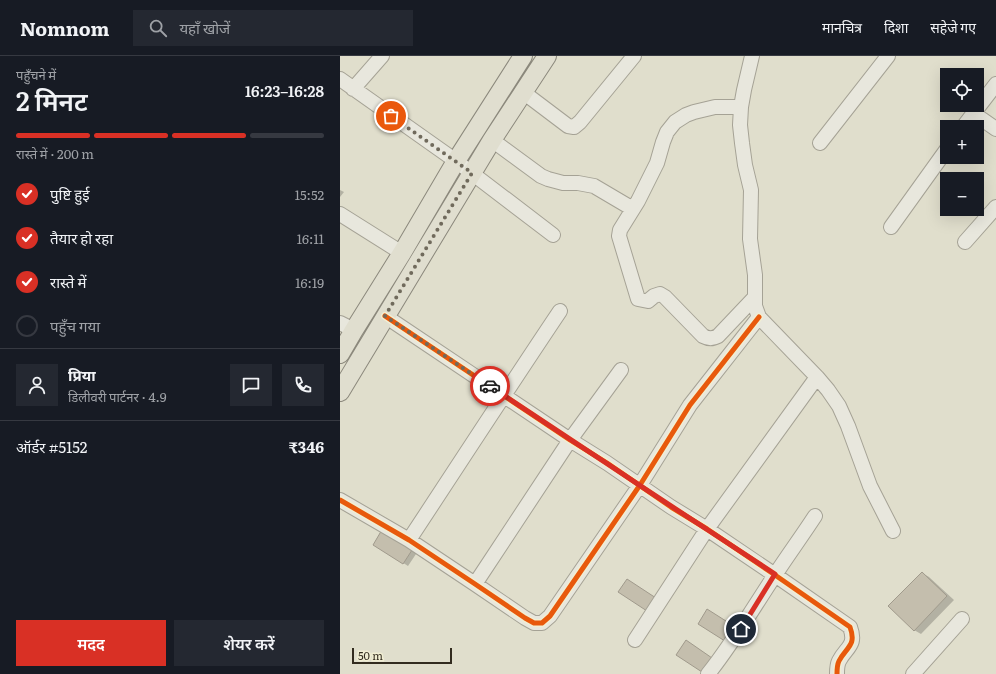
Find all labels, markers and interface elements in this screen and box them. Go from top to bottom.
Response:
search box [133,10,413,46]
text: Nomnom [20,14,109,42]
text: यहाँ खोजें [179,16,230,39]
icon: search [147,17,169,39]
text: मानचित्र [822,17,862,37]
text: दिशा [884,17,908,37]
text: सहेजे गए [930,17,976,37]
text: पहुँचने में [16,65,56,84]
map controls [940,68,984,216]
button: locate [940,68,984,112]
text: 16:23–16:28 [245,79,324,102]
text: 2 मिनट [16,80,88,119]
pin [374,99,408,133]
icon: bag [380,105,402,127]
button: + [940,120,984,164]
text: रास्ते में · 200 m [16,144,94,163]
button: − [940,172,984,216]
text: पुष्टि हुई [50,182,90,205]
icon: check [16,183,38,205]
text: 15:52 [295,185,324,204]
text: तैयार हो रहा [50,226,113,249]
icon: check [16,227,38,249]
text: 16:11 [297,229,324,248]
text: रास्ते में [50,270,86,293]
icon: check [16,271,38,293]
text: 16:19 [295,273,324,292]
text: पहुँच गया [50,314,100,337]
text: प्रिया [68,363,96,386]
button: person [16,364,58,406]
button: chat [230,364,272,406]
button: phone [282,364,324,406]
courier [470,366,510,406]
icon: car [479,375,501,397]
text: डिलीवरी पार्टनर · 4.9 [68,387,167,406]
text: ऑर्डर #5152 [16,435,87,458]
text: ₹346 [289,435,324,458]
pin [724,612,758,646]
icon: home [730,618,752,640]
button: मदद [16,620,166,666]
button: शेयर करें [174,620,324,666]
scale bar [352,646,452,665]
text: 50 m [358,647,383,663]

